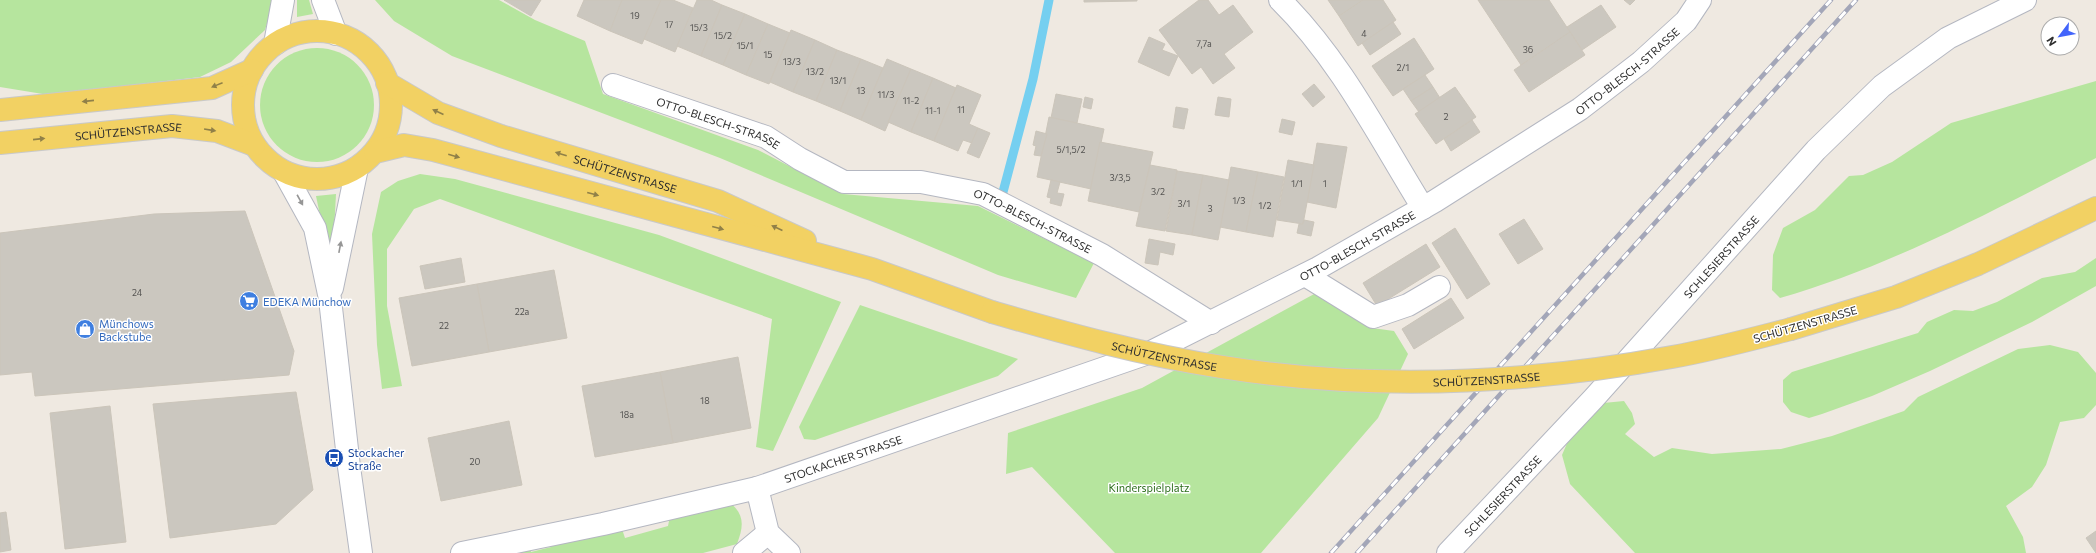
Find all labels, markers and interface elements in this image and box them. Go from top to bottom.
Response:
house number: 19 [630,10,640,21]
north arrow [2040,16,2080,56]
house number: 17 [665,19,674,30]
house number: 15/3 [690,22,708,33]
street label: OTTO-BLESCH-STRASSE [1573,24,1682,117]
house number: 4 [1361,28,1367,39]
house number: 15/2 [714,30,732,41]
text: N [2043,35,2059,49]
house number: 7,7a [1196,38,1212,49]
house number: 15/1 [737,40,753,51]
house number: 36 [1523,44,1533,55]
house number: 15 [763,49,773,60]
house number: 13/3 [783,56,801,67]
house number: 2/1 [1397,62,1409,73]
house number: 13/2 [806,66,824,77]
house number: 13/1 [830,75,846,86]
one-way arrow [210,83,222,89]
house number: 13 [857,85,865,96]
house number: 11/3 [878,89,894,100]
street label: OTTO-BLESCH-STRASSE [655,94,783,151]
house number: 11-2 [903,95,919,106]
one-way arrow [82,98,94,104]
house number: 11 [957,104,965,115]
house number: 11-1 [925,105,941,116]
one-way arrow [433,109,444,115]
house number: 2 [1444,111,1449,122]
street label: SCHÜTZENSTRASSE [74,119,182,142]
one-way arrow [204,127,217,133]
one-way arrow [33,136,45,142]
house number: 5/1,5/2 [1057,144,1085,155]
one-way arrow [555,151,567,157]
street label: SCHÜTZENSTRASSE [572,152,679,195]
one-way arrow [448,153,460,159]
house number: 3/3,5 [1109,172,1131,183]
house number: 1/1 [1291,178,1303,189]
house number: 1 [1323,178,1327,189]
street label: OTTO-BLESCH-STRASSE [973,186,1094,255]
house number: 3/2 [1151,186,1165,197]
one-way arrow [587,192,599,198]
one-way arrow [296,194,303,206]
house number: 1/3 [1233,195,1246,206]
house number: 3/1 [1178,198,1190,209]
house number: 1/2 [1259,200,1271,211]
house number: 3 [1207,203,1213,214]
street label: OTTO-BLESCH-STRASSE [1297,207,1417,283]
street label: SCHLESIERSTRASSE [1680,212,1761,300]
one-way arrow [770,224,782,230]
one-way arrow [713,225,725,231]
one-way arrow [337,241,343,253]
house number: 24 [132,287,143,298]
supermarket icon: EDEKA Münchow [238,290,260,312]
place label: EDEKA Münchow [263,295,351,308]
street label: SCHÜTZENSTRASSE [1751,302,1858,345]
house number: 22a [515,306,530,317]
place label: Münchows Backstube [99,317,154,343]
shop icon: Münchows Backstube [74,318,96,340]
house number: 22 [439,320,449,331]
street label: SCHÜTZENSTRASSE [1110,338,1218,373]
street label: SCHÜTZENSTRASSE [1433,369,1541,388]
house number: 18 [700,395,710,406]
house number: 18a [620,409,634,420]
street label: STOCKACHER STRASSE [782,432,904,485]
place label: Stockacher Straße [348,446,405,472]
bus stop icon: Stockacher Straße [323,447,345,469]
street label: SCHLESIERSTRASSE [1461,452,1543,539]
house number: 20 [470,456,481,467]
park label: Kinderspielplatz [1109,481,1190,494]

